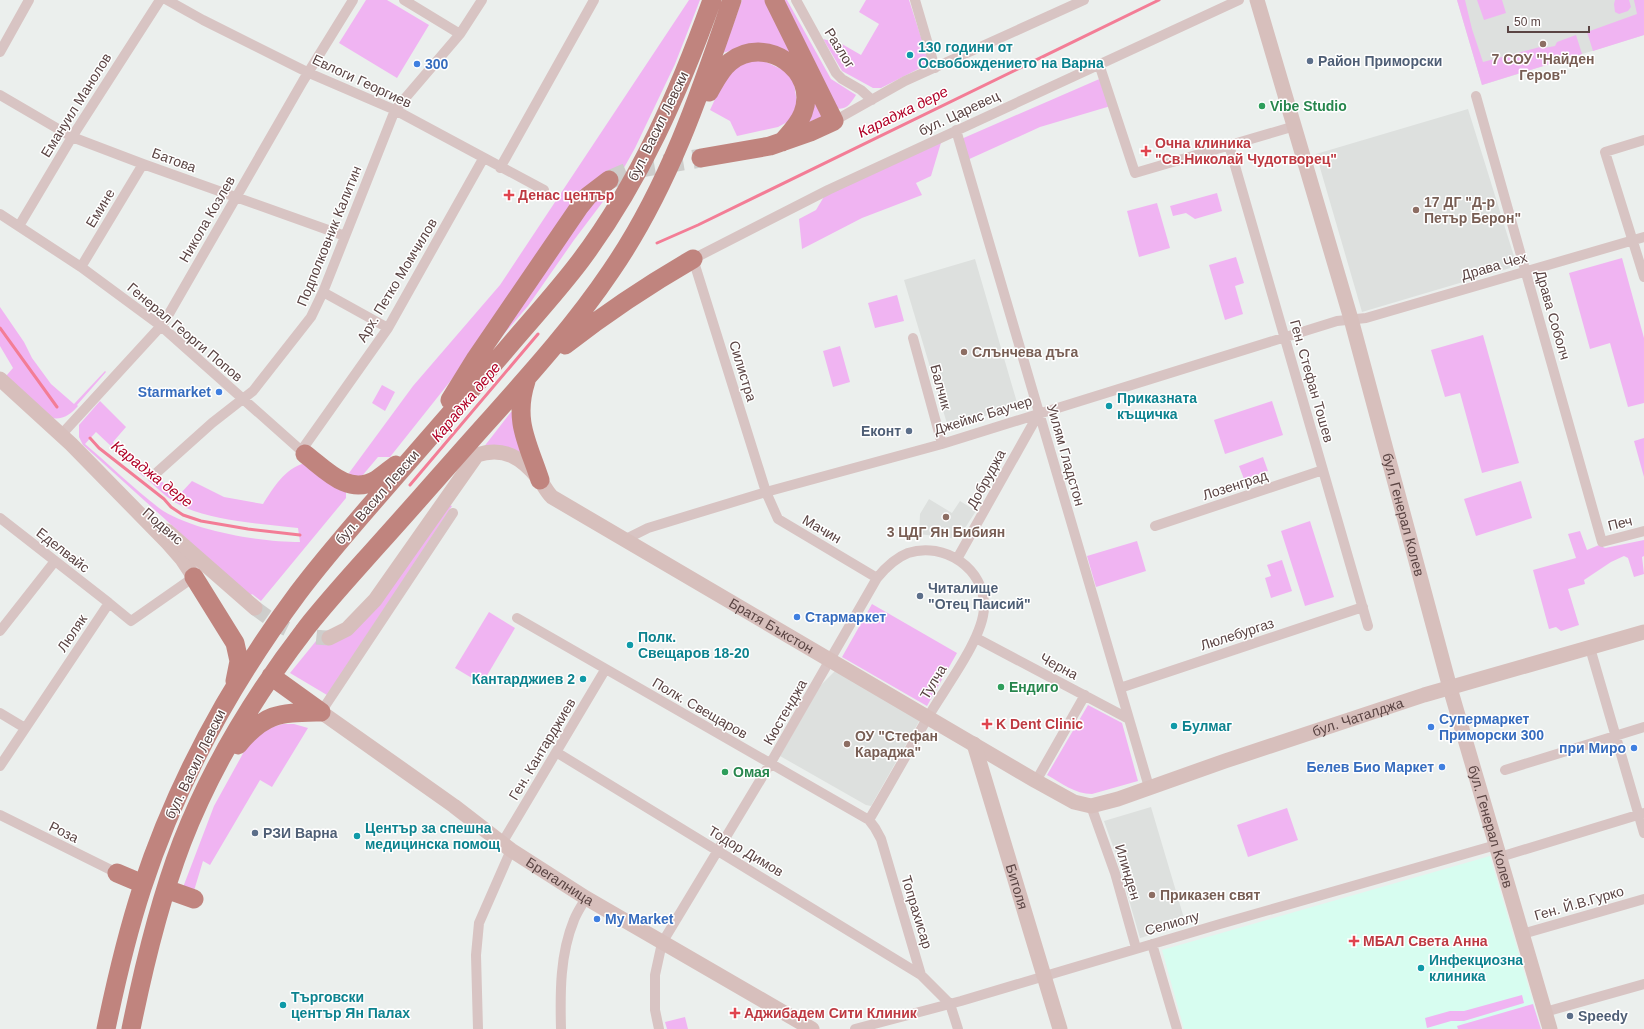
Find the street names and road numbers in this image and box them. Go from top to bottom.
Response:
street label: Разлог [822,25,858,71]
street label: Емануил Манолов [37,50,115,160]
street label: Евлоги Георгиев [310,51,414,111]
street label: бул. Васил Левски [625,69,691,183]
street label: бул. Царевец [916,87,1002,139]
street label: Батова [150,145,198,175]
street label: Подполковник Калитин [294,164,364,308]
street label: Никола Козлев [176,173,238,265]
street label: Емине [82,186,118,230]
street label: Арх. Петко Момчилов [354,215,440,345]
street label: Драва Чех [1459,249,1529,283]
street label: Драва Соболч [1533,268,1573,362]
street label: Генерал Георги Попов [124,279,246,385]
street label: Ген. Стефан Тошев [1287,318,1337,444]
street label: Силистра [726,339,760,404]
street label: Балчик [927,363,955,412]
street label: Джеймс Баучер [932,392,1034,438]
street label: Уилям Гладстон [1044,402,1088,508]
street label: бул. Васил Левски [332,447,422,547]
street label: Добруджа [963,447,1009,511]
street label: бул. Генерал Колев [1379,451,1428,578]
street label: Лозенград [1200,467,1270,503]
street label: Подвис [140,504,186,548]
street label: Мачин [800,512,844,546]
street label: Печ [1606,512,1634,534]
street label: Еделвайс [33,524,93,576]
street label: Братя Бъкстон [726,595,817,657]
street label: Люляк [54,611,91,655]
street label: Люлебургаз [1198,615,1276,653]
street label: Черна [1037,649,1081,683]
street label: Тулча [917,662,950,702]
street label: Полк. Свещаров [650,674,750,742]
street label: Кюстенджа [760,676,810,748]
street label: бул. Чаталджа [1310,694,1405,739]
street label: Ген. Кантарджиев [505,695,579,803]
street label: бул. Васил Левски [162,707,228,821]
street label: бул. Генерал Колев [1465,763,1516,890]
street label: Роза [47,818,81,846]
street label: Тодор Димов [706,822,786,880]
street label: Илинден [1112,842,1144,902]
street label: Брегалница [523,854,597,909]
street label: Битоля [1003,862,1031,911]
street label: Топрахисар [898,873,936,951]
street label: Ген. Й.В.Гурко [1532,882,1626,923]
street label: Селиолу [1143,908,1201,938]

